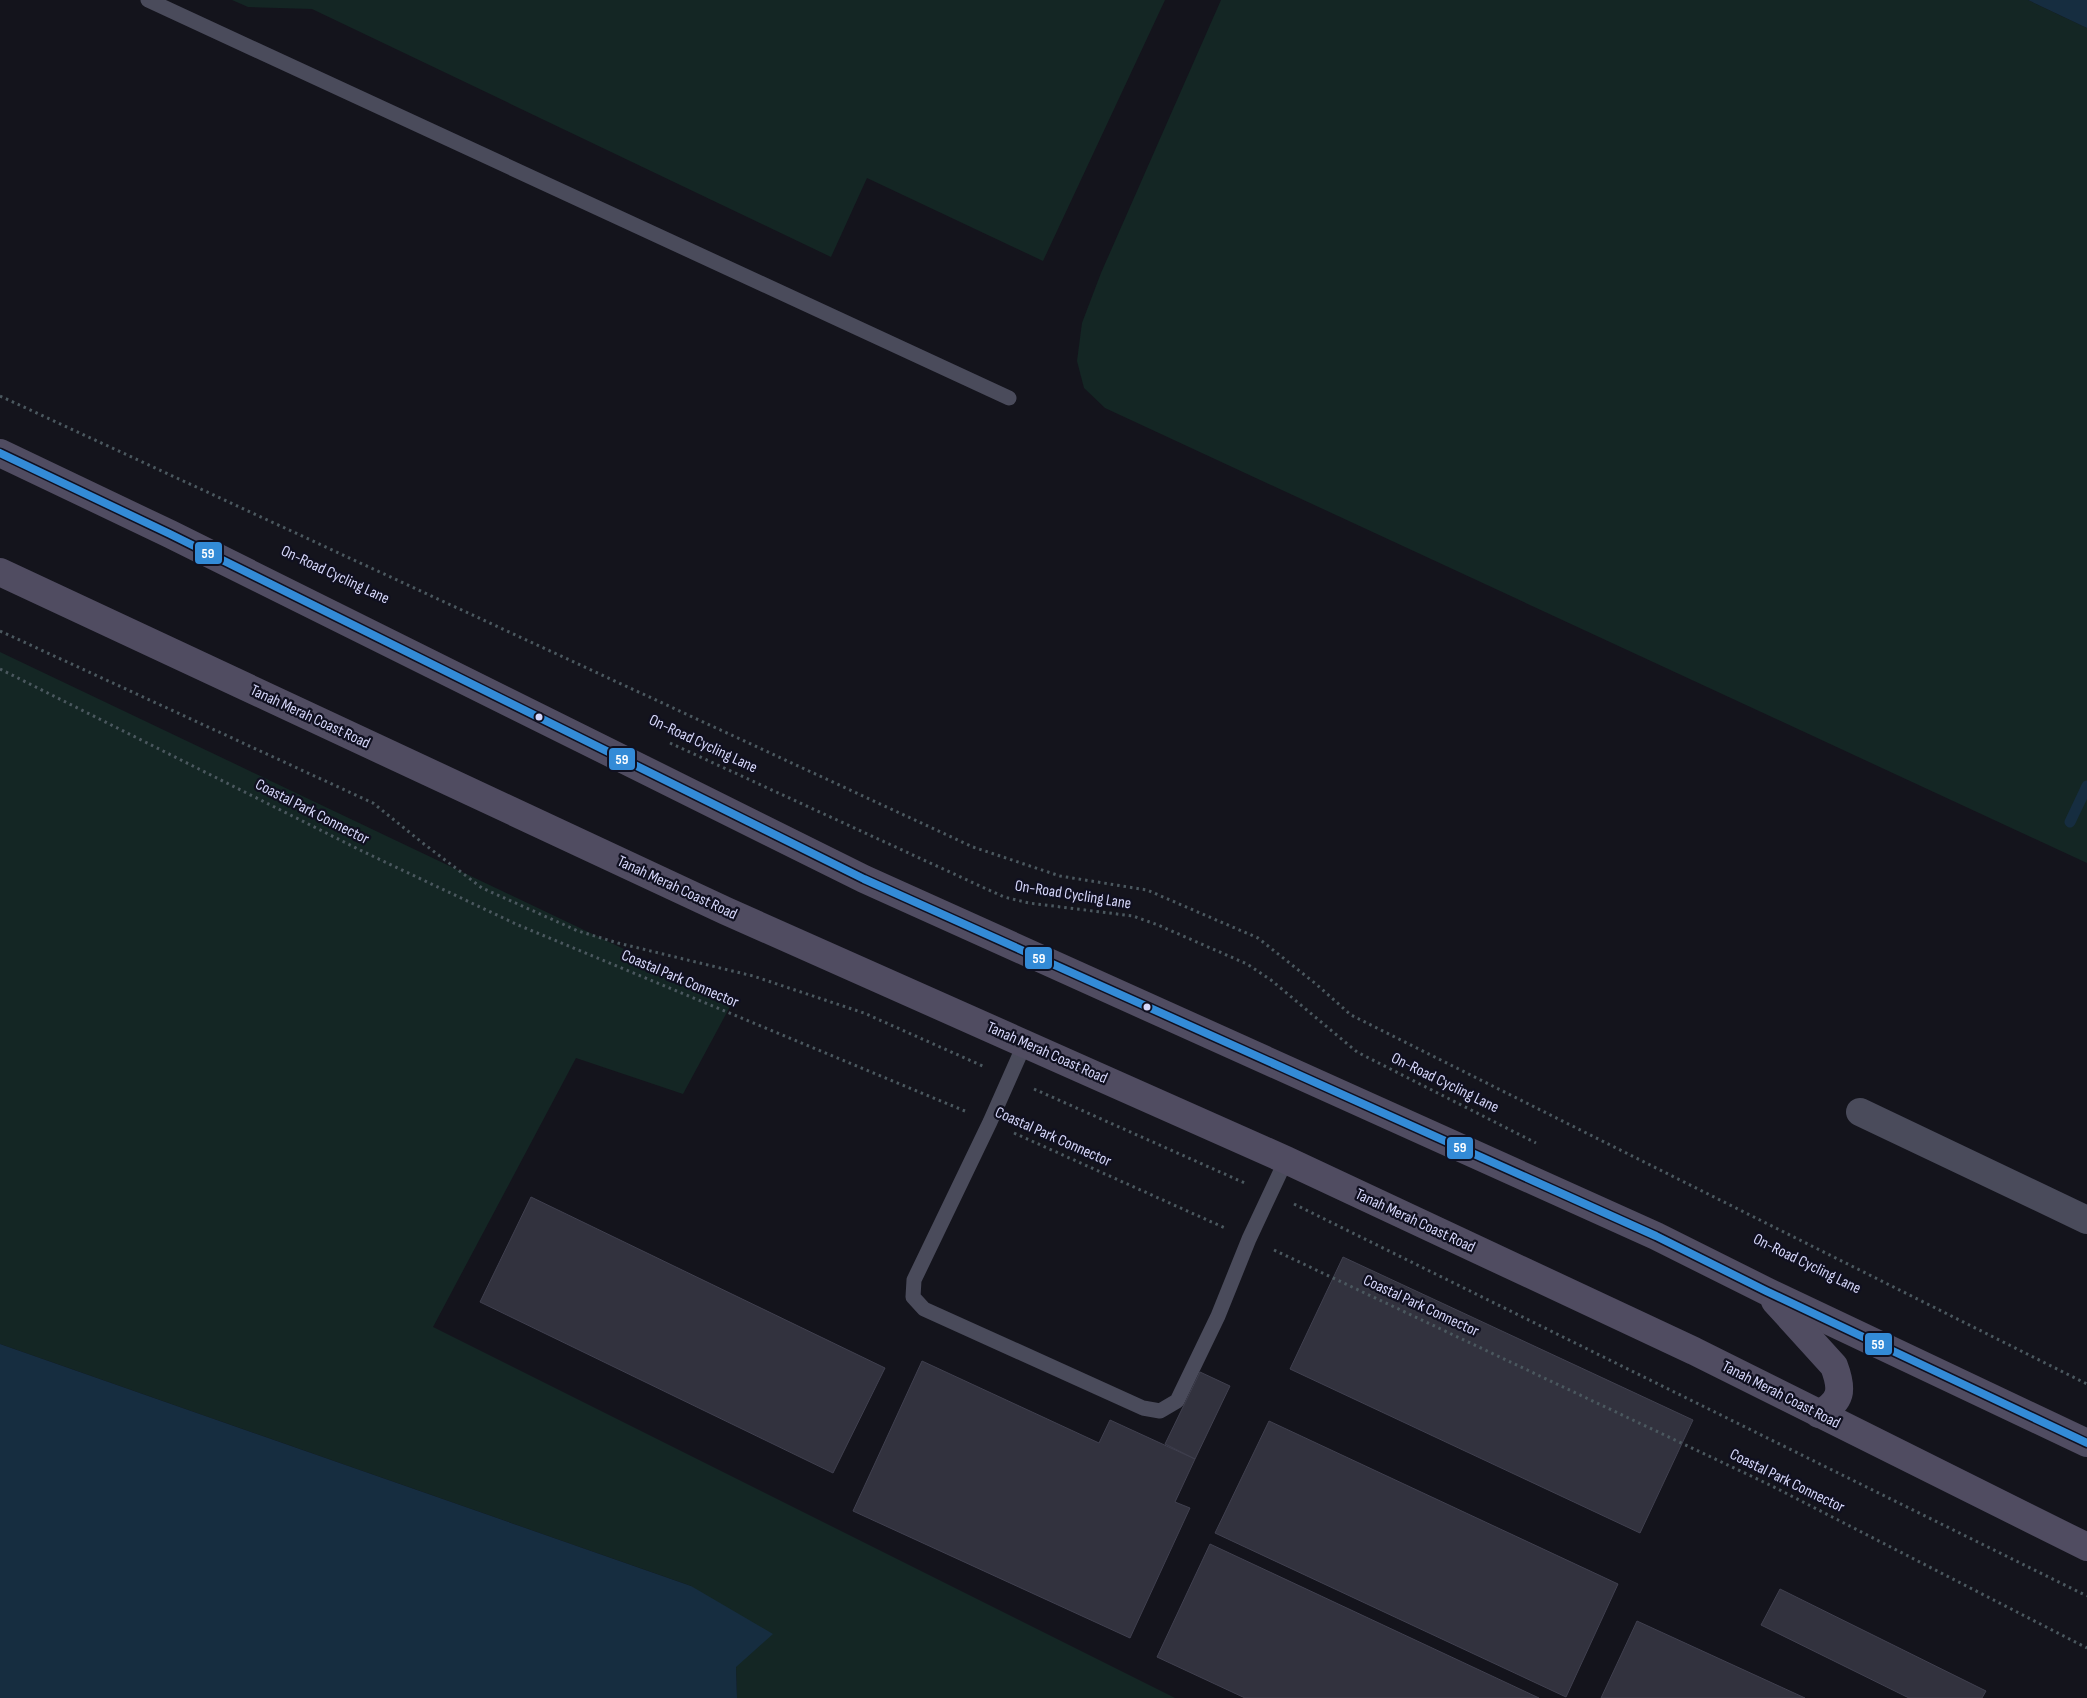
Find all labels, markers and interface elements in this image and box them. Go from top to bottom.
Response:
line badge: 59 [194,541,223,565]
street label: On-Road Cycling Lane [278,542,392,608]
text: 59 [202,545,215,562]
street label: Tanah Merah Coast Road [247,681,373,753]
street label: On-Road Cycling Lane [646,711,760,777]
unlabelled marker [534,712,544,722]
line badge: 59 [608,747,636,771]
text: 59 [616,751,629,768]
street label: Coastal Park Connector [252,775,372,849]
street label: Tanah Merah Coast Road [614,852,740,924]
street label: On-Road Cycling Lane [1014,876,1132,914]
street label: Coastal Park Connector [619,946,742,1012]
line badge: 59 [1024,946,1053,970]
text: 59 [1033,950,1046,967]
unlabelled marker [1142,1002,1152,1012]
street label: Tanah Merah Coast Road [984,1018,1110,1088]
street label: On-Road Cycling Lane [1388,1049,1502,1117]
street label: Coastal Park Connector [992,1103,1114,1171]
line badge: 59 [1446,1136,1474,1160]
text: 59 [1454,1139,1467,1156]
street label: Tanah Merah Coast Road [1352,1185,1478,1257]
street label: On-Road Cycling Lane [1750,1230,1864,1298]
street label: Coastal Park Connector [1360,1271,1482,1341]
line badge: 59 [1864,1332,1893,1356]
text: 59 [1872,1336,1885,1353]
street label: Tanah Merah Coast Road [1719,1357,1843,1433]
street label: Coastal Park Connector [1727,1445,1848,1517]

